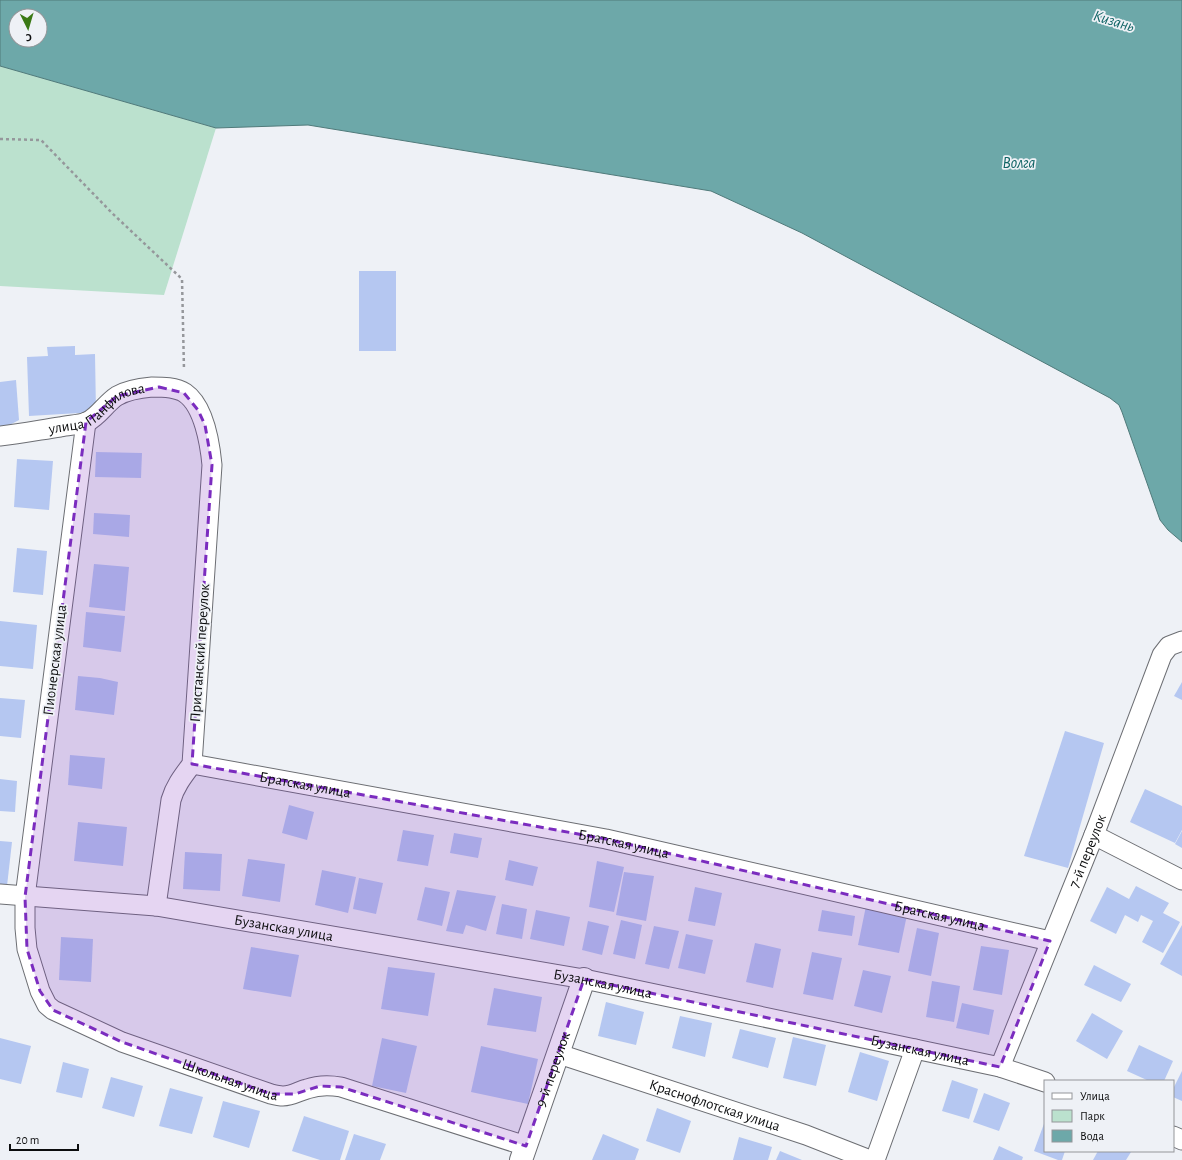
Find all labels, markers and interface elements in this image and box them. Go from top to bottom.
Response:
water label: Кизань [1092,7,1136,35]
north arrow [8,8,48,48]
text: С [25,32,32,43]
water label: Волга [1003,155,1036,171]
street label: улица Панфилова [47,380,146,436]
street label: Пристанский переулок [188,583,212,723]
street label: Пионерская улица [41,603,69,716]
street label: Братская улица [258,769,352,800]
street label: 7-й переулок [1066,812,1109,890]
street label: Братская улица [577,827,671,861]
street label: Братская улица [893,898,987,933]
street label: Бузанская улица [233,912,334,944]
street label: Бузанская улица [552,966,654,1001]
street label: 9-й переулок [533,1030,573,1109]
street label: Бузанская улица [869,1032,971,1068]
street label: Школьная улица [180,1056,280,1103]
street label: Краснофлотская улица [647,1077,782,1134]
legend [1044,1080,1174,1152]
text: Улица [1080,1090,1110,1102]
text: Парк [1080,1110,1105,1122]
scale bar [10,1126,78,1152]
text: Вода [1080,1130,1104,1142]
text: 20 m [16,1134,39,1146]

